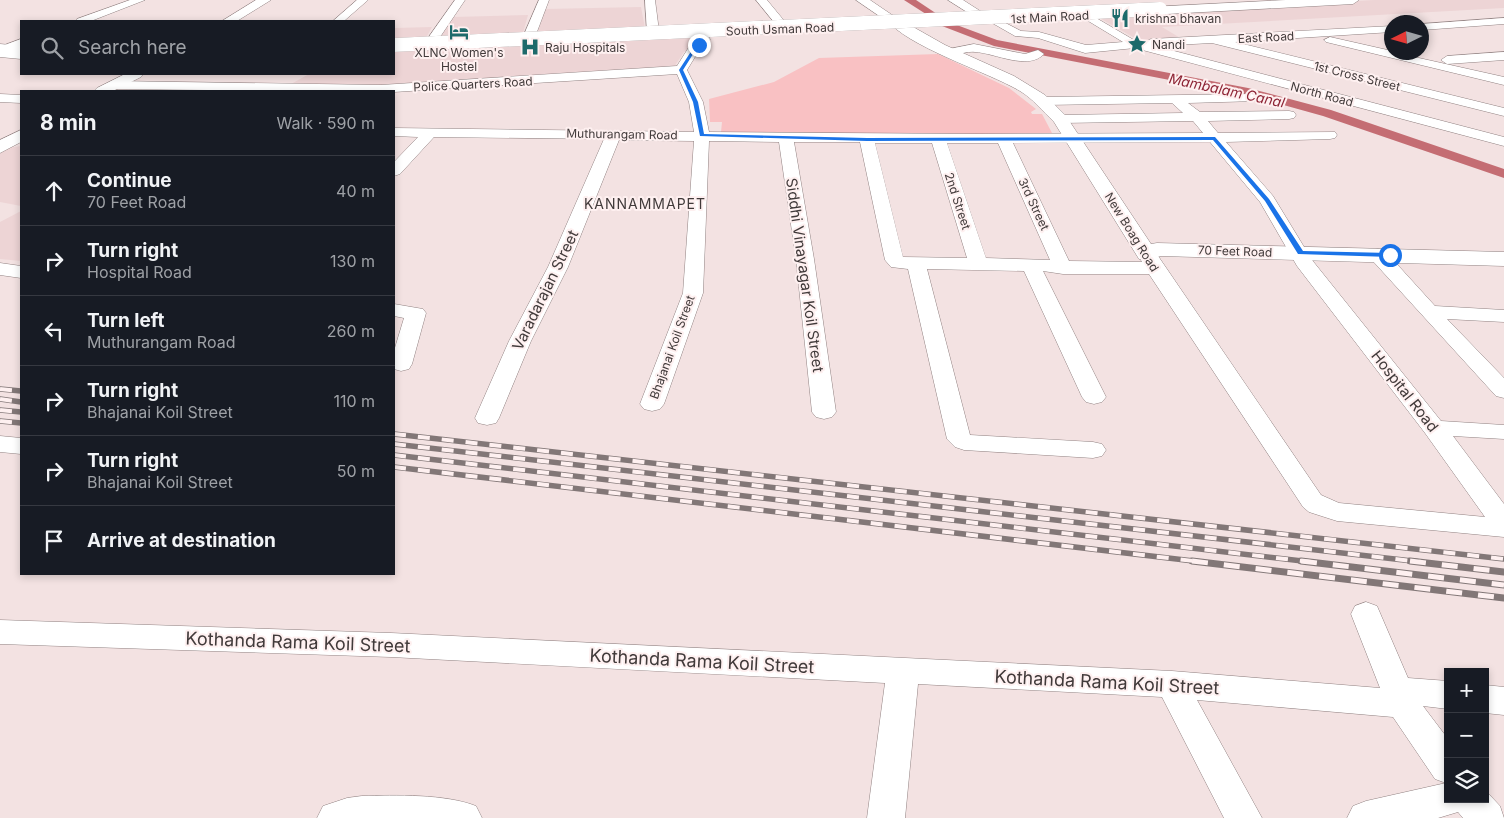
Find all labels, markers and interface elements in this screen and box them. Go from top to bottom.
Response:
street label: 1st Main Road [1010,7,1090,27]
restaurant icon: krishna bhavan [1109,7,1131,29]
place label: krishna bhavan [1135,11,1221,26]
north arrow [1384,15,1429,60]
search box [20,20,395,75]
street label: South Usman Road [726,20,834,38]
hotel icon: XLNC Women's Hostel [448,21,470,43]
street label: East Road [1237,28,1295,46]
place icon: Nandi [1126,33,1148,55]
icon: search [38,34,66,62]
route end [688,34,711,57]
text: Search here [78,36,187,59]
hospital icon: Raju Hospitals [519,36,541,58]
place label: Nandi [1152,37,1185,52]
place label: Raju Hospitals [545,40,625,55]
place label: XLNC Women's Hostel [414,45,504,74]
street label: 1st Cross Street [1312,58,1402,94]
water label: Mambalam Canal [1168,69,1287,111]
street label: Police Quarters Road [413,73,533,95]
street label: North Road [1289,78,1355,110]
text: 8 min [40,110,97,135]
text: Walk · 590 m [277,113,375,133]
street label: Muthurangam Road [566,126,678,142]
text: Continue [87,169,172,192]
street label: 2nd Street [942,171,974,231]
street label: 3rd Street [1015,175,1053,233]
icon: ahead [40,177,68,205]
street label: Siddhi Vinayagar Koil Street [782,177,828,373]
text: 40 m [336,181,375,201]
street label: New Boag Road [1102,190,1162,274]
text: 70 Feet Road [87,192,186,212]
district label: KANNAMMAPET [584,195,706,212]
street label: Varadarajan Street [508,227,582,353]
text: Turn right [87,239,178,262]
street label: 70 Feet Road [1198,242,1272,260]
route start [1379,244,1402,267]
icon: right [40,247,68,275]
text: 130 m [330,251,375,271]
text: Hospital Road [87,262,192,282]
street label: Bhajanai Koil Street [646,293,698,401]
text: Turn left [87,309,165,332]
icon: left [40,317,68,345]
text: 260 m [327,321,375,341]
text: Muthurangam Road [87,332,235,352]
street label: Hospital Road [1367,346,1443,436]
text: Turn right [87,379,178,402]
icon: right [40,387,68,415]
text: 110 m [333,391,375,411]
text: Bhajanai Koil Street [87,402,233,422]
text: Turn right [87,449,178,472]
icon: right [40,457,68,485]
text: 50 m [337,461,375,481]
text: Bhajanai Koil Street [87,472,233,492]
icon: arrive [40,527,68,555]
text: Arrive at destination [87,529,276,552]
street label: Kothanda Rama Koil Street [185,628,411,656]
street label: Kothanda Rama Koil Street [589,645,815,677]
street label: Kothanda Rama Koil Street [994,666,1220,698]
map controls [1444,668,1489,803]
button: + [1444,668,1489,713]
button: − [1444,713,1489,758]
button: layers [1444,758,1489,803]

